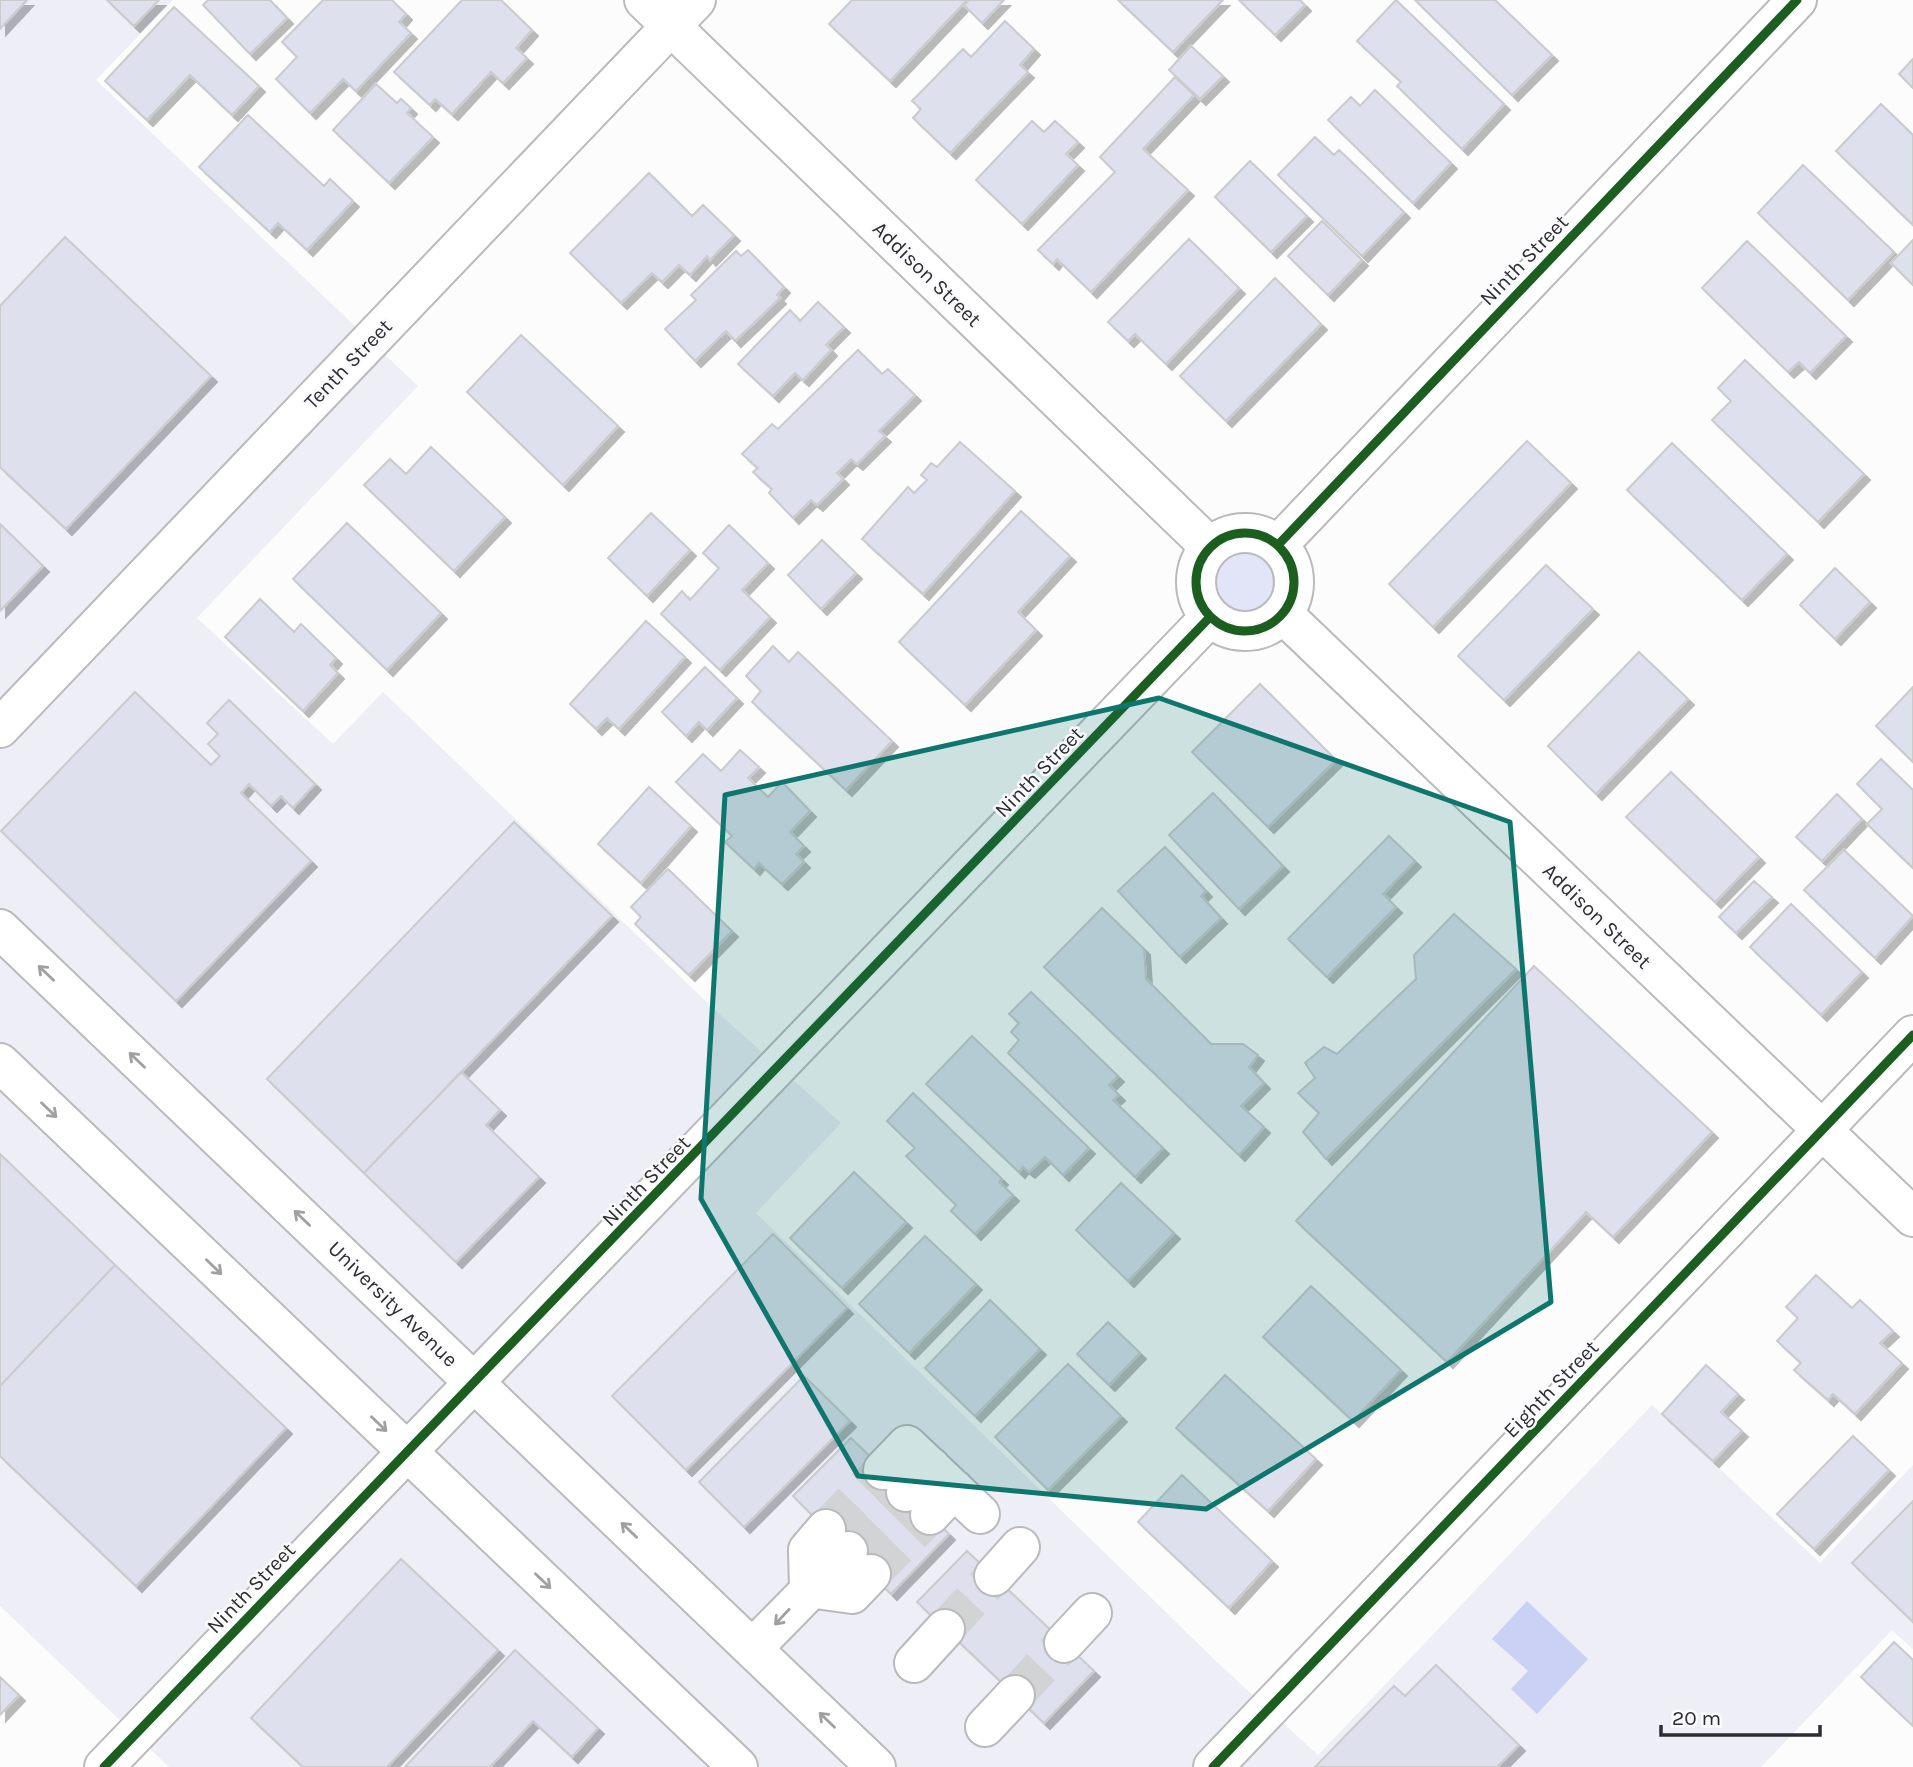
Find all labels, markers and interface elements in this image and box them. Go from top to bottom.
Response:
street label: Ninth Street [1475,210,1573,310]
street label: Addison Street [868,216,986,332]
street label: Tenth Street [299,314,397,414]
street label: Ninth Street [990,722,1088,822]
street label: Addison Street [1538,858,1656,974]
one-way arrow [37,964,54,981]
one-way arrow [129,1052,146,1069]
one-way arrow [41,1101,58,1118]
street label: Ninth Street [597,1131,695,1231]
one-way arrow [293,1209,310,1226]
street label: University Avenue [323,1236,463,1372]
one-way arrow [205,1258,222,1275]
street label: Eighth Street [1499,1335,1603,1443]
one-way arrow [370,1415,387,1432]
one-way arrow [620,1522,638,1538]
street label: Ninth Street [202,1538,300,1638]
one-way arrow [535,1572,552,1589]
one-way arrow [774,1608,791,1625]
scale bar [1661,1694,1820,1738]
text: 20 m [1672,1706,1721,1730]
one-way arrow [819,1711,836,1728]

